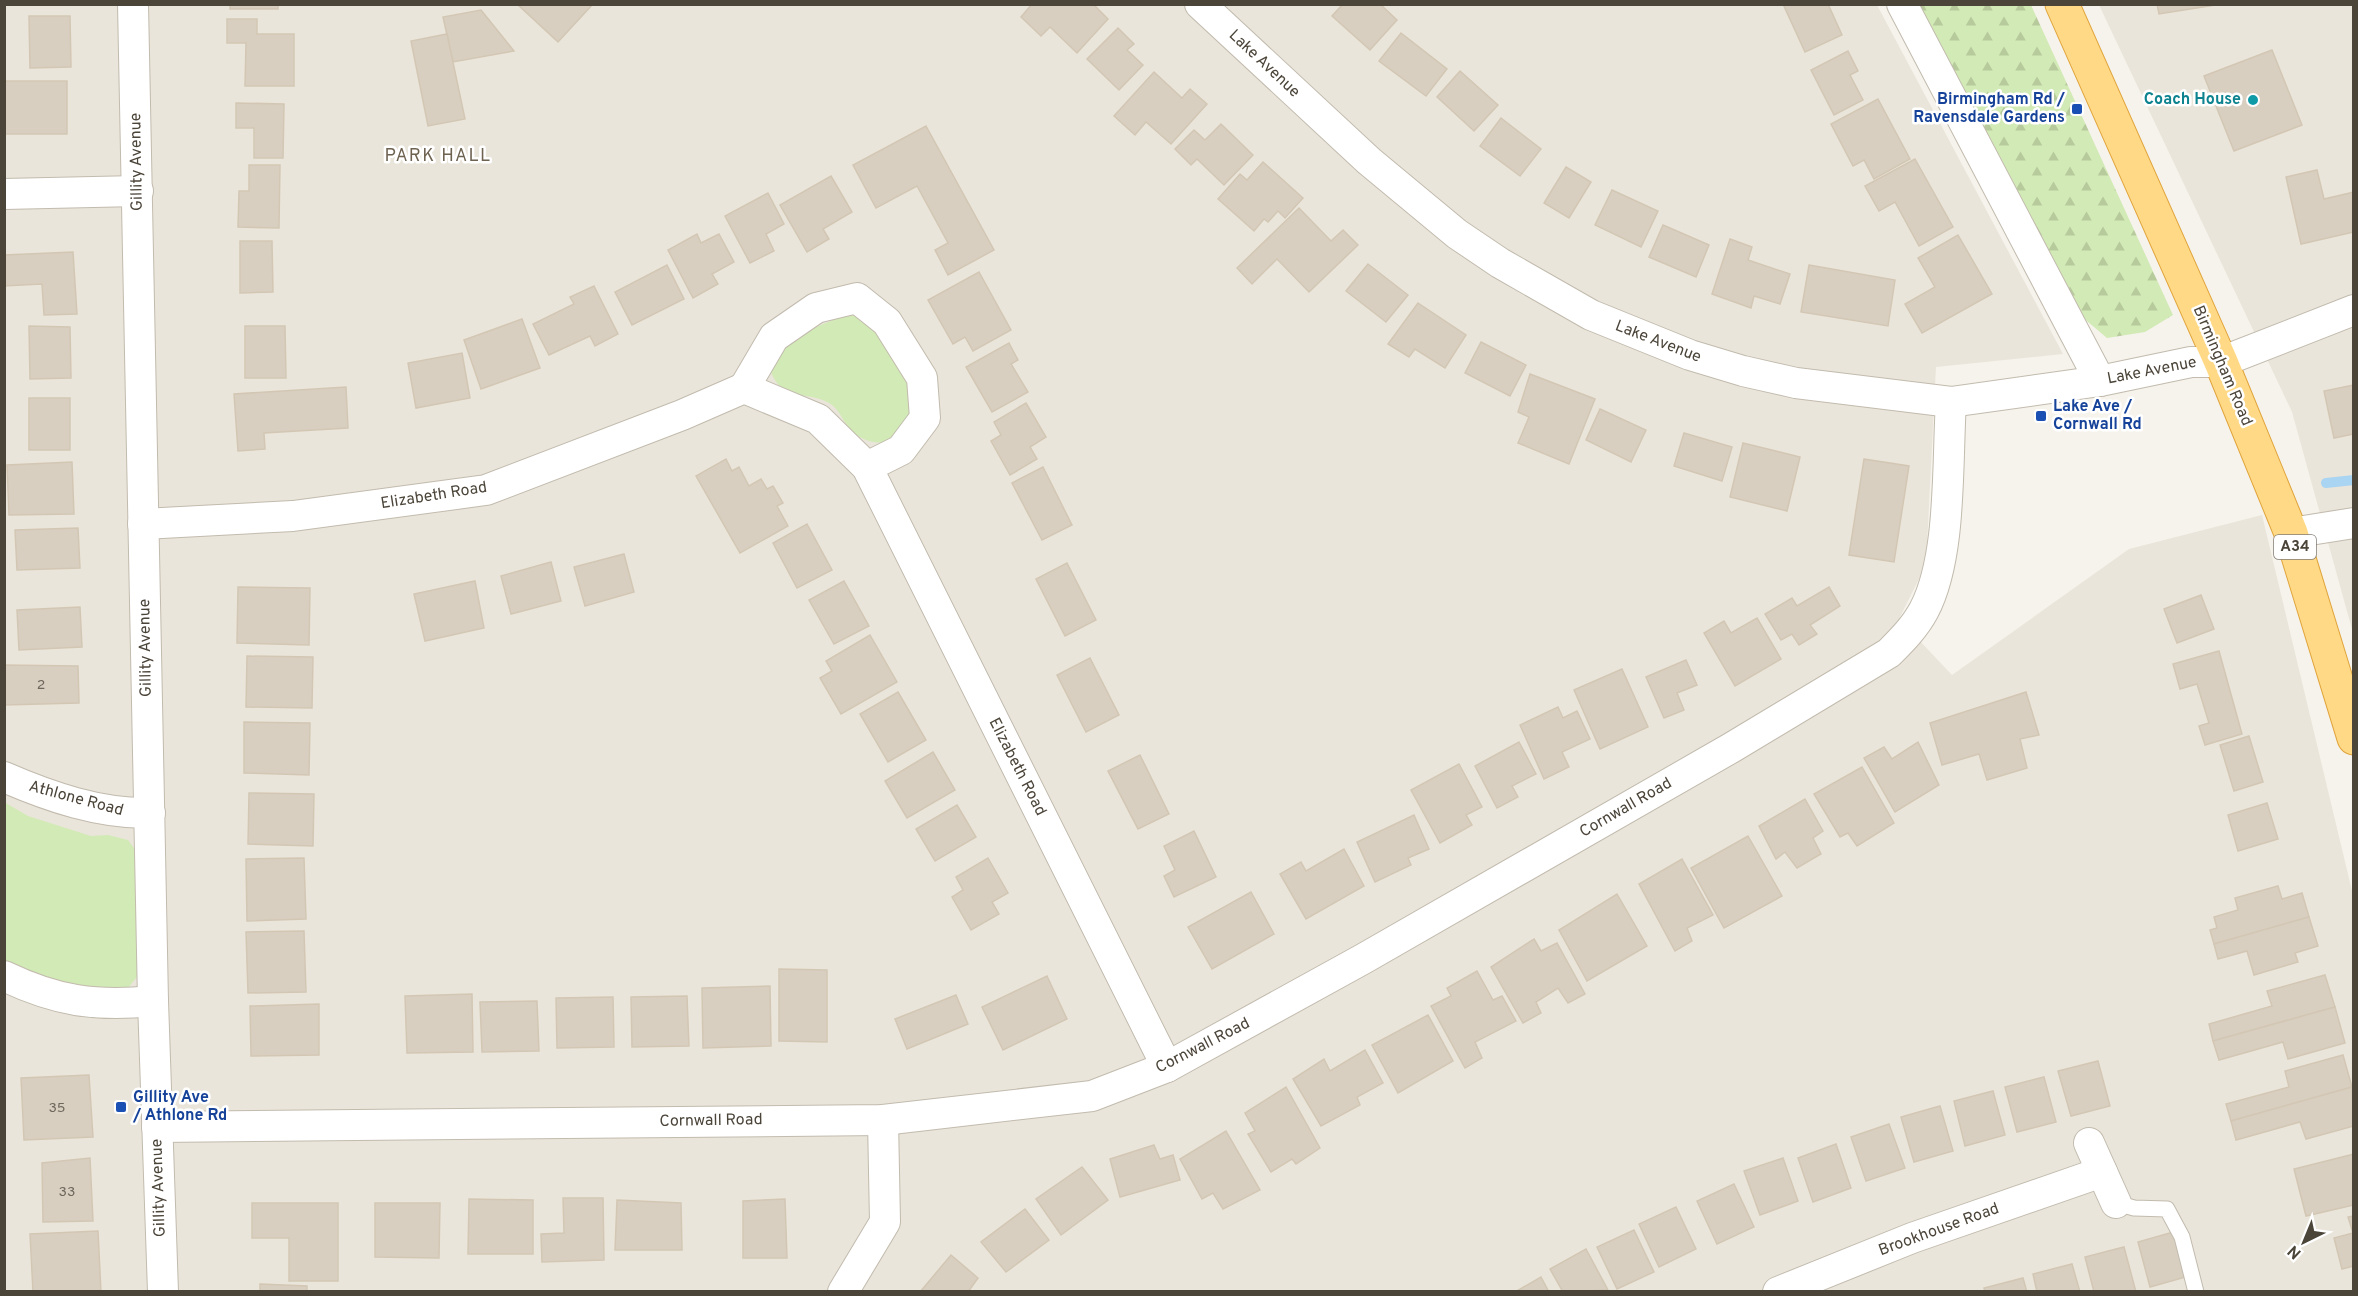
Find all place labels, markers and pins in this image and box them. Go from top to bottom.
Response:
place label: Birmingham Rd / Ravensdale Gardens [1913,90,2066,128]
place label: Coach House [2144,90,2241,110]
marker: Coach House [2246,93,2260,107]
marker: Birmingham Rd / Ravensdale Gardens [2070,102,2084,116]
place label: Lake Ave / Cornwall Rd [2053,397,2142,435]
marker: Lake Ave / Cornwall Rd [2034,409,2048,423]
place label: Gillity Ave / Athlone Rd [132,1088,227,1126]
marker: Gillity Ave / Athlone Rd [114,1100,128,1114]

